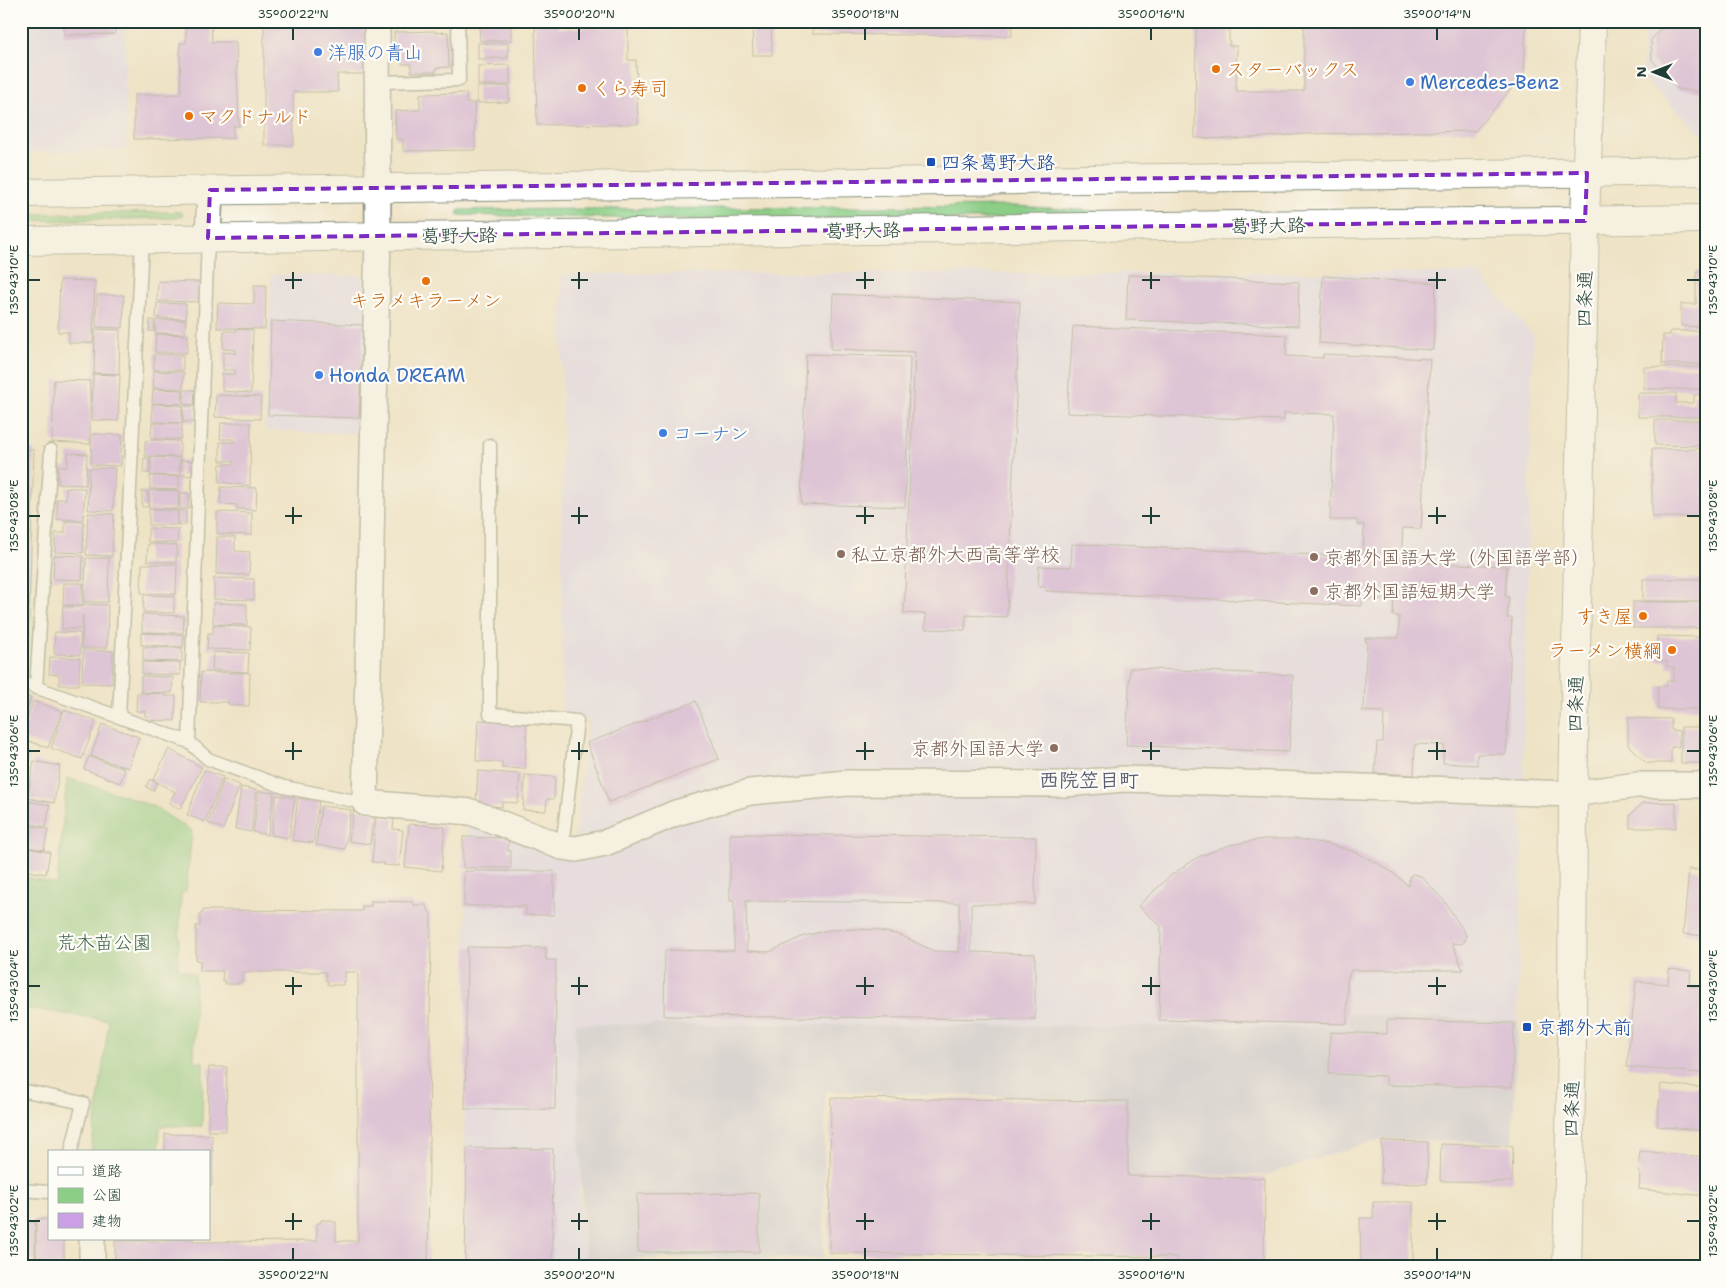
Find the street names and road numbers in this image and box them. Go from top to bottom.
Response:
street label: 葛野大路 [1230,212,1306,239]
street label: 葛野大路 [825,217,901,244]
street label: 葛野大路 [421,222,497,249]
street label: 四条通 [1572,270,1597,328]
street label: 四条通 [1563,675,1588,733]
street label: 四条通 [1559,1080,1584,1138]

